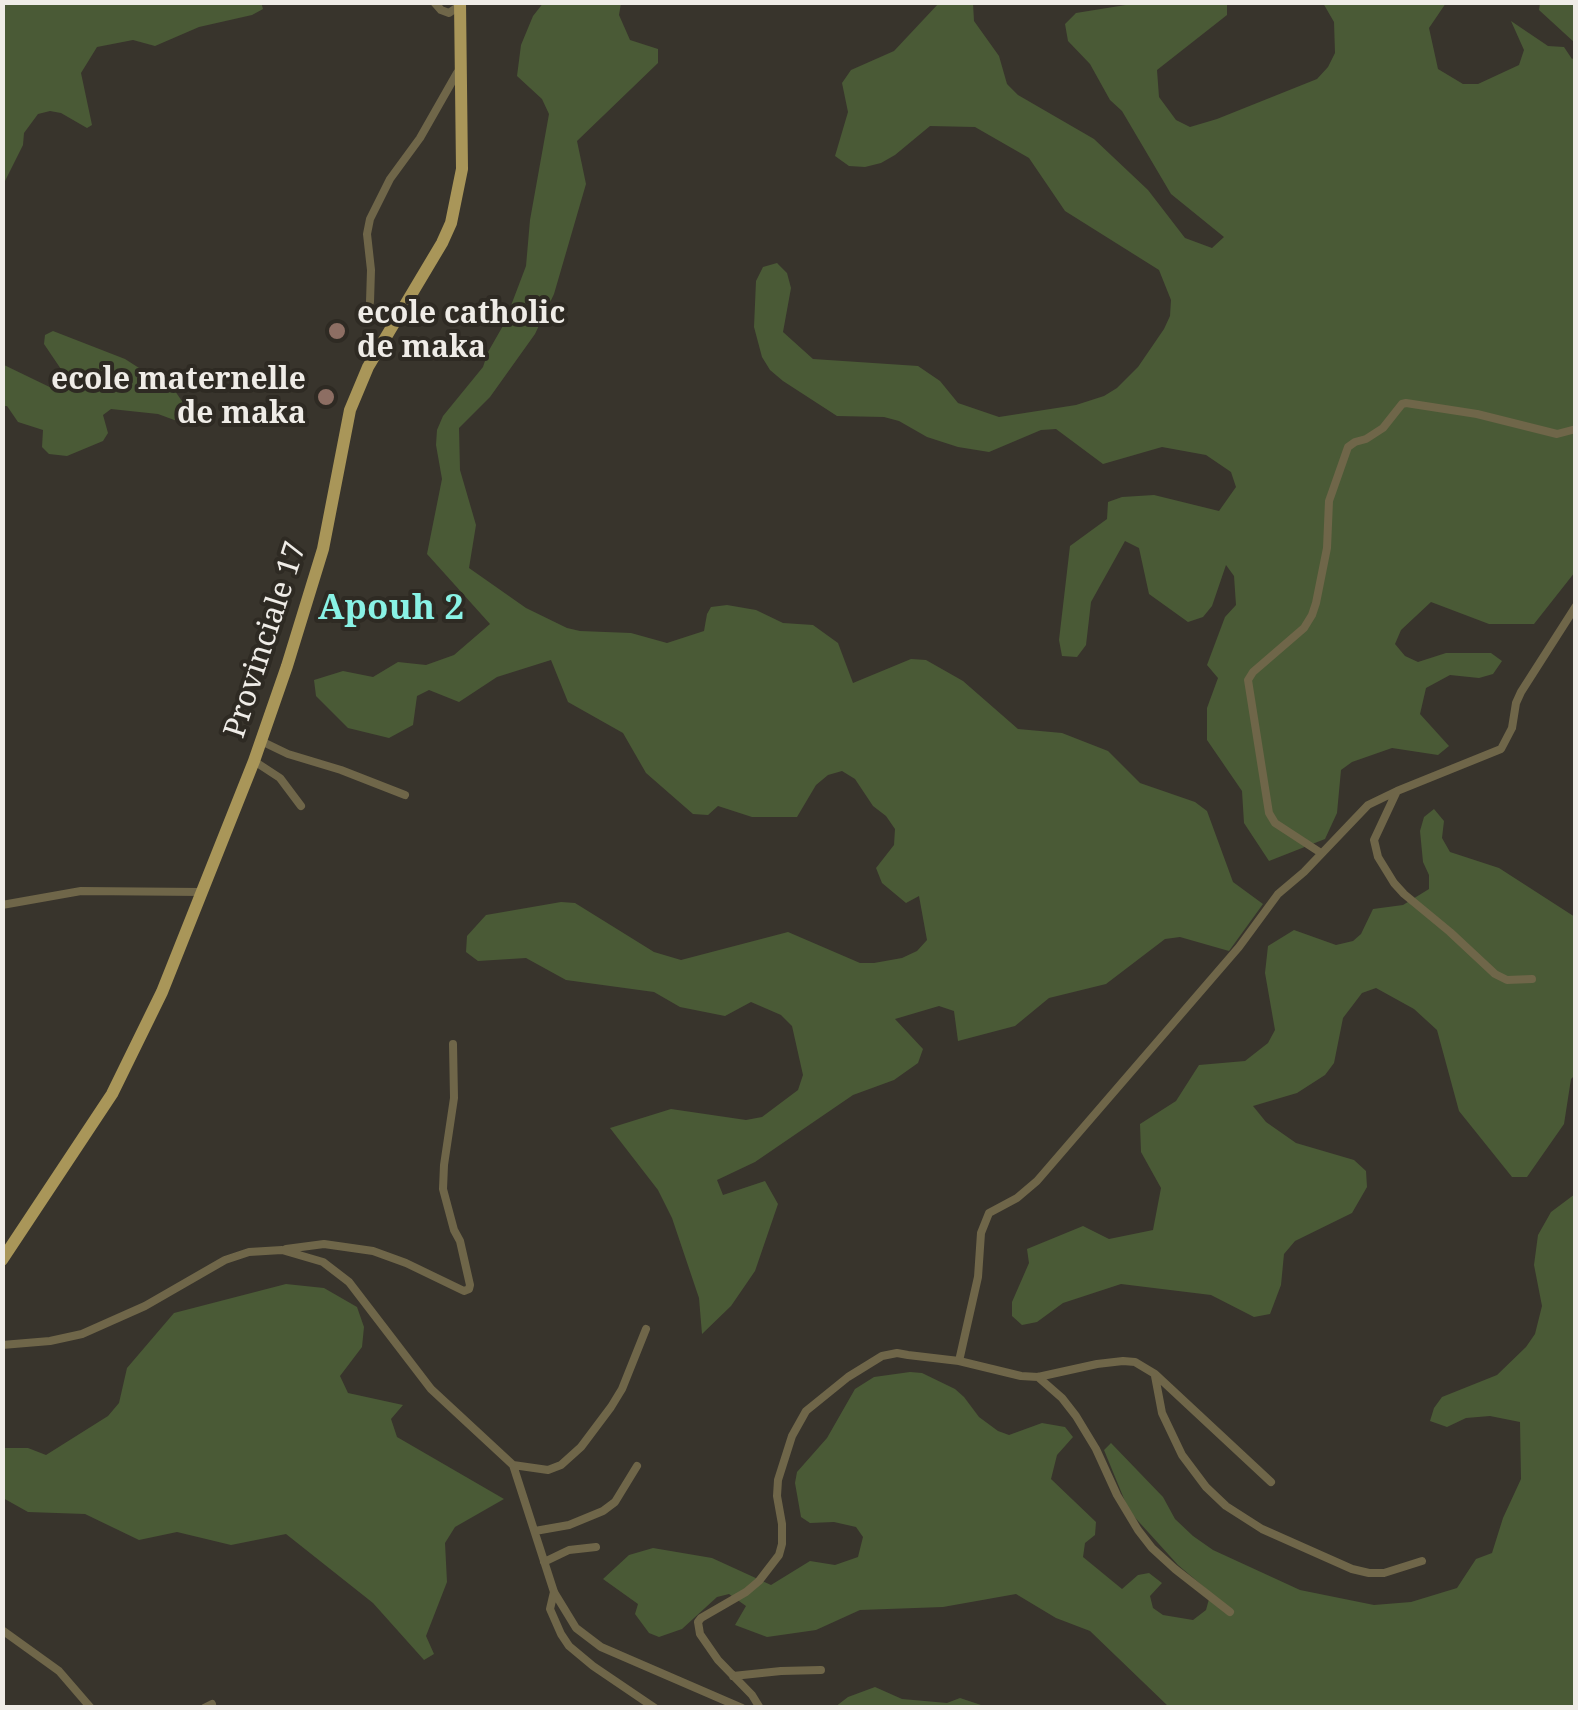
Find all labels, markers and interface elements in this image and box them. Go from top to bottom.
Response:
place label: ecole catholic de maka [357,296,565,366]
marker: ecole catholic de maka [326,320,348,342]
place label: ecole maternelle de maka [51,362,306,432]
marker: ecole maternelle de maka [315,386,337,408]
street label: Provinciale 17 [217,538,315,742]
district label: Apouh 2 [318,588,464,630]

